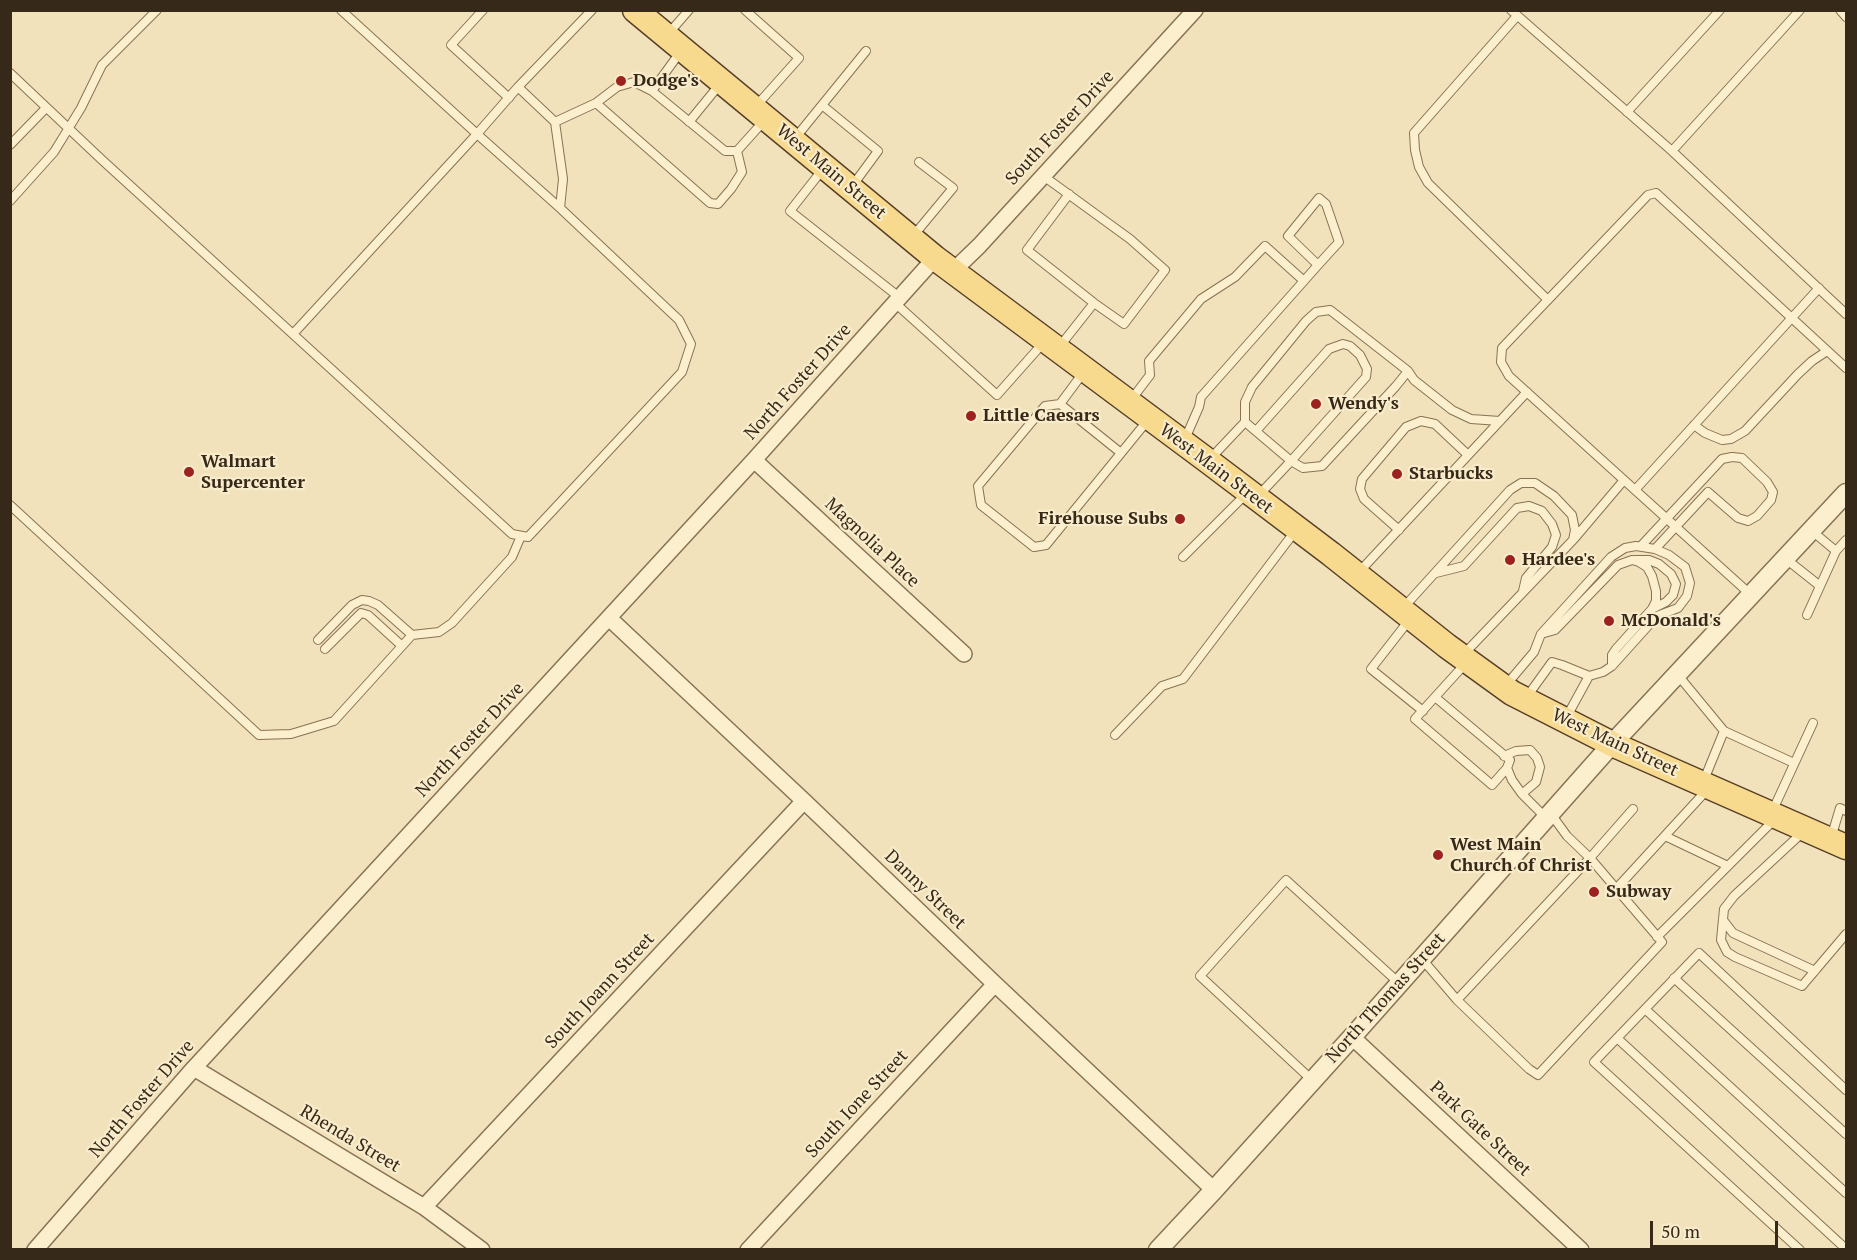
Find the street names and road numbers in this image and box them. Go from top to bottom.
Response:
street label: South Foster Drive [1001,66,1119,190]
street label: West Main Street [772,120,890,224]
street label: North Foster Drive [740,319,856,445]
street label: West Main Street [1155,419,1277,519]
street label: Magnolia Place [820,494,924,592]
street label: North Foster Drive [411,678,529,802]
street label: West Main Street [1548,704,1682,782]
street label: Danny Street [880,846,970,934]
street label: North Thomas Street [1322,928,1450,1068]
street label: South Joann Street [541,929,659,1053]
street label: North Foster Drive [85,1036,199,1162]
street label: South Ione Street [801,1045,913,1163]
street label: Park Gate Street [1425,1077,1535,1181]
street label: Rhenda Street [296,1101,404,1177]

